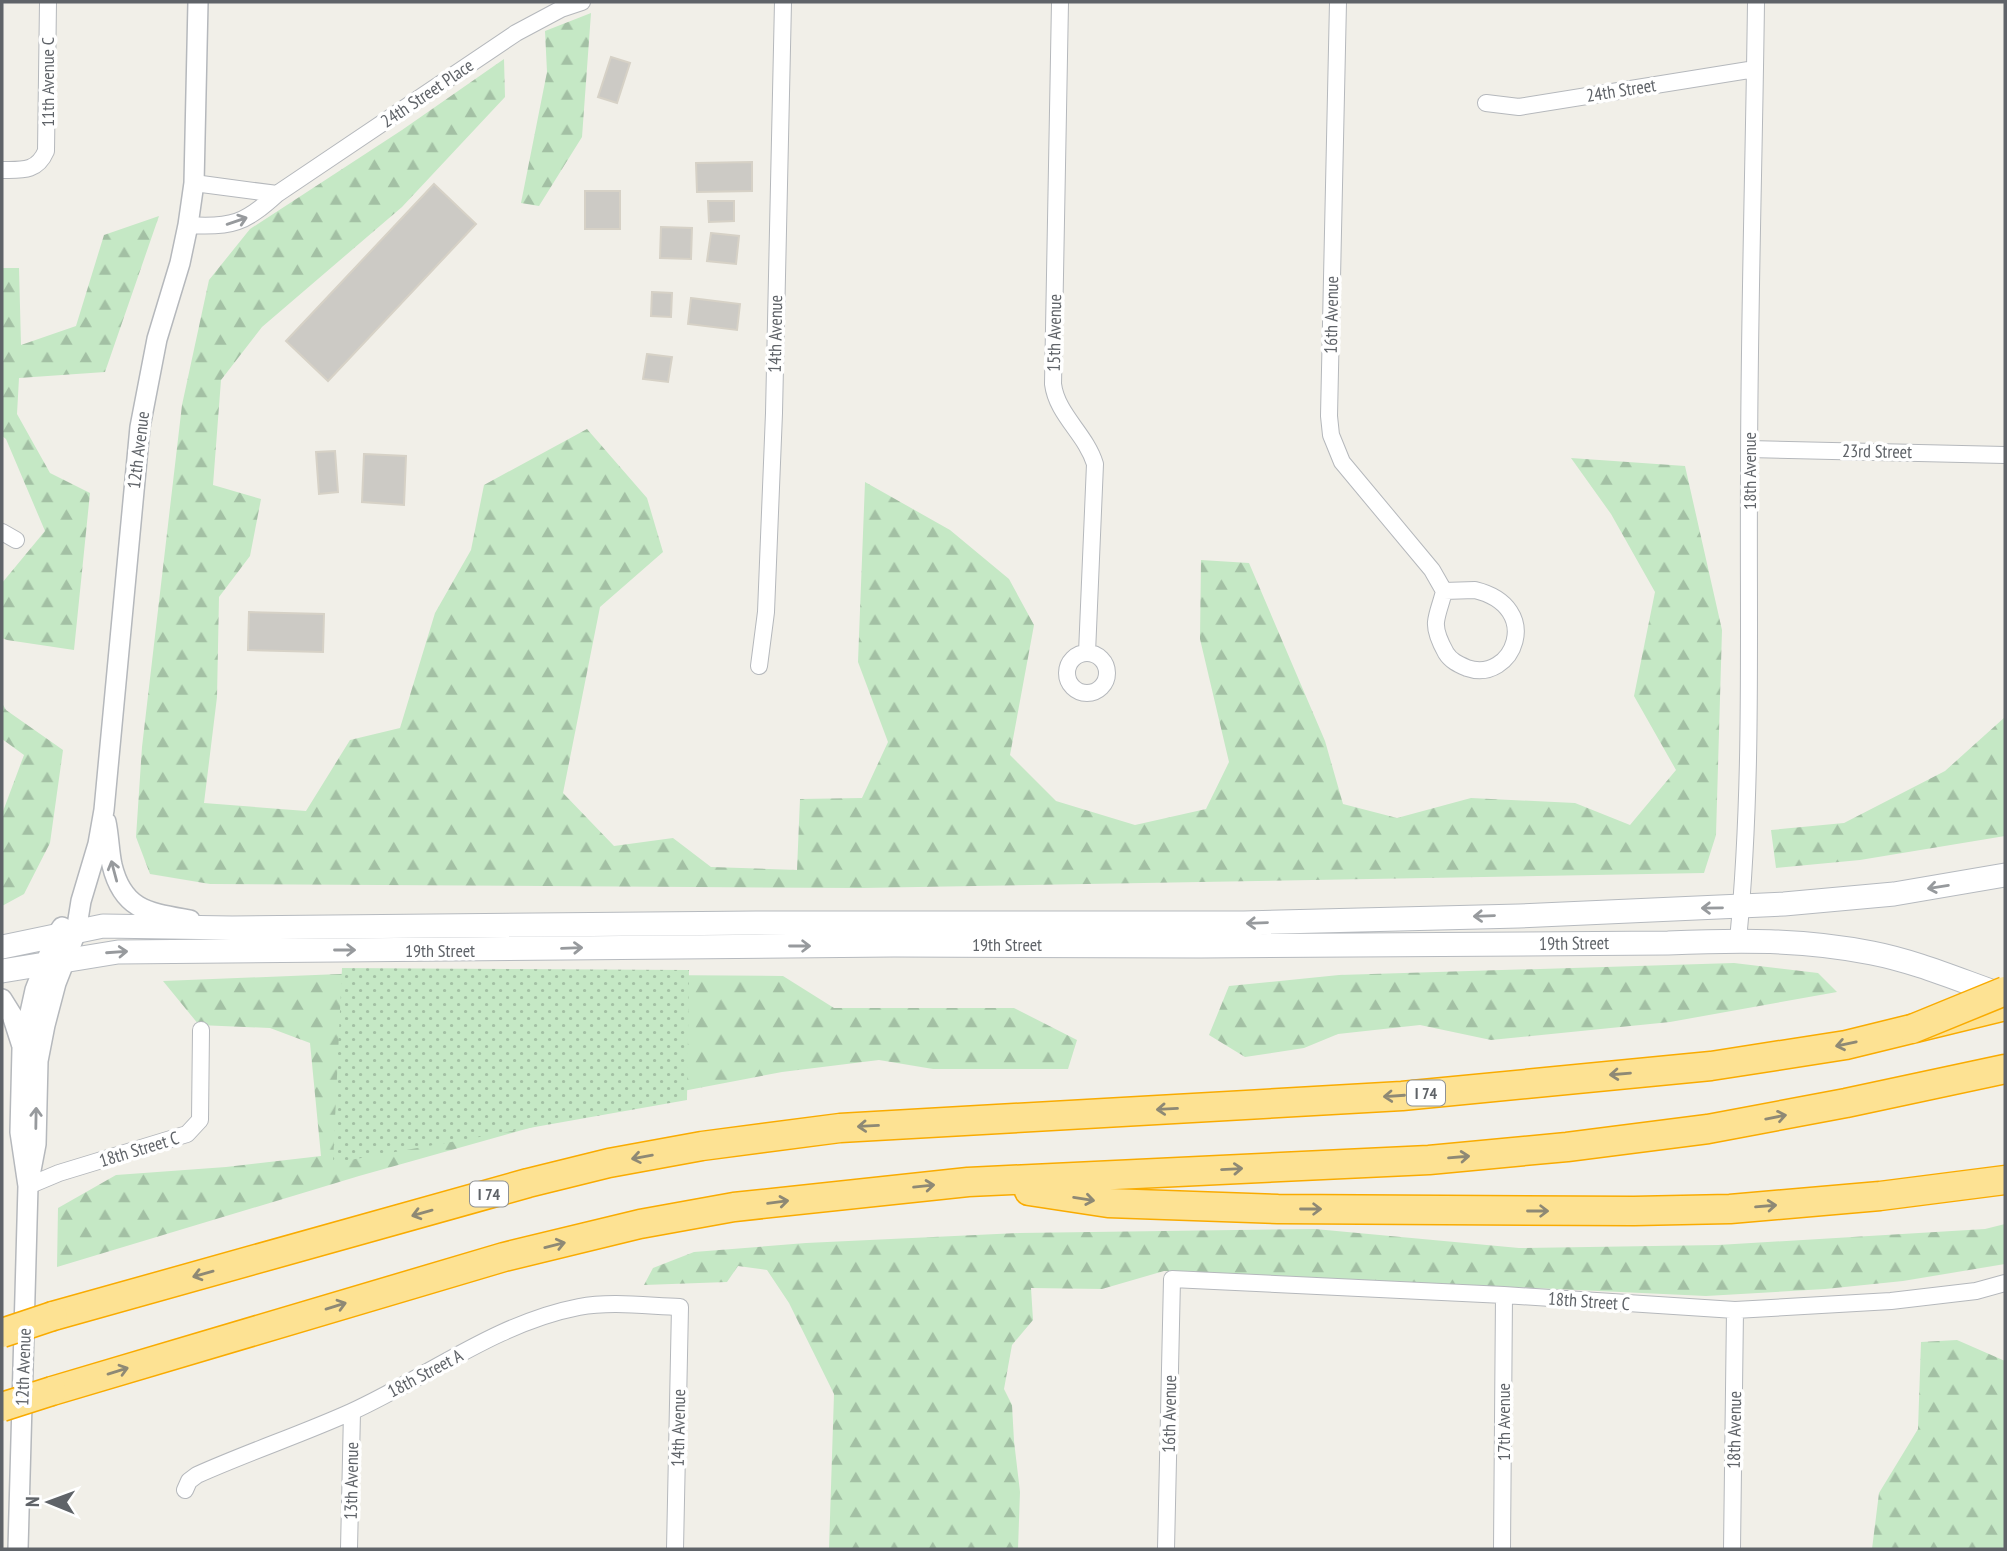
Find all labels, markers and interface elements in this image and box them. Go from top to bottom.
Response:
street label: 11th Avenue C [36,37,59,127]
street label: 24th Street Place [376,54,478,132]
street label: 24th Street [1585,73,1657,107]
one-way arrow [226,214,248,226]
street label: 16th Avenue [1319,276,1343,354]
street label: 15th Avenue [1042,294,1066,372]
street label: 14th Avenue [763,295,787,373]
street label: 12th Avenue [122,410,154,490]
street label: 18th Avenue [1738,432,1761,510]
street label: 23rd Street [1842,439,1912,463]
one-way arrow [107,860,120,882]
one-way arrow [1927,881,1950,894]
one-way arrow [1700,901,1723,914]
one-way arrow [1473,910,1496,923]
one-way arrow [1246,916,1269,929]
street label: 19th Street [1539,931,1609,955]
street label: 19th Street [972,933,1042,956]
street label: 19th Street [405,939,475,962]
one-way arrow [788,939,811,953]
one-way arrow [560,942,583,955]
one-way arrow [333,943,356,957]
one-way arrow [106,945,128,958]
one-way arrow [1835,1038,1858,1052]
one-way arrow [1610,1068,1632,1081]
road number: I 74 [1407,1080,1445,1106]
one-way arrow [1383,1090,1406,1103]
one-way arrow [1156,1103,1179,1116]
one-way arrow [29,1107,43,1130]
one-way arrow [1764,1109,1786,1123]
one-way arrow [857,1120,879,1133]
street label: 18th Street C [96,1126,182,1172]
one-way arrow [1447,1150,1470,1163]
one-way arrow [631,1151,654,1164]
one-way arrow [1220,1163,1243,1176]
one-way arrow [913,1179,935,1192]
road number: I 74 [470,1182,508,1206]
one-way arrow [1072,1193,1094,1206]
one-way arrow [766,1195,789,1208]
one-way arrow [1754,1199,1776,1212]
one-way arrow [1299,1202,1322,1216]
one-way arrow [1526,1204,1549,1218]
one-way arrow [411,1207,433,1220]
one-way arrow [543,1238,566,1251]
one-way arrow [192,1269,214,1282]
street label: 18th Street C [1547,1287,1631,1315]
one-way arrow [324,1299,346,1312]
street label: 12th Avenue [10,1328,36,1406]
street label: 18th Street A [383,1343,467,1402]
one-way arrow [106,1364,128,1377]
street label: 16th Avenue [1157,1375,1181,1453]
street label: 17th Avenue [1492,1383,1515,1461]
street label: 14th Avenue [666,1389,690,1467]
street label: 18th Avenue [1722,1391,1746,1469]
street label: 13th Avenue [339,1442,363,1520]
north arrow [14,1467,84,1537]
text: N [20,1496,44,1507]

